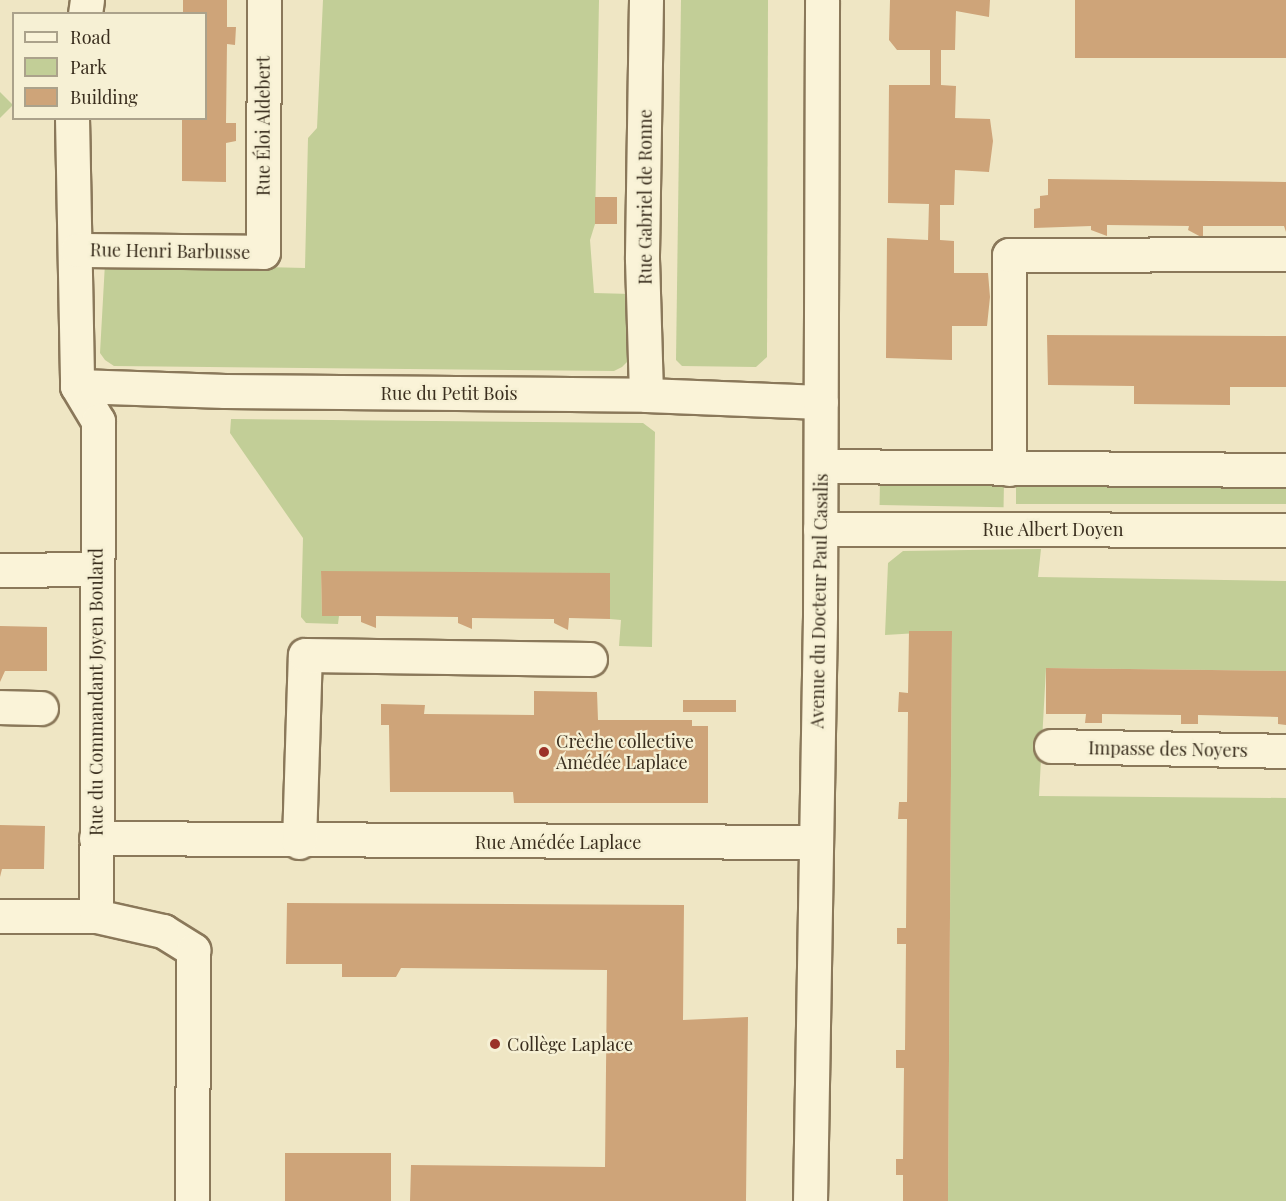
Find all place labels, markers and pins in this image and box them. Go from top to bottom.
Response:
place label: Crèche collective Amédée Laplace [556,731,694,774]
marker: Crèche collective Amédée Laplace [537,745,551,759]
place label: Collège Laplace [507,1033,633,1055]
marker: Collège Laplace [488,1037,502,1051]

